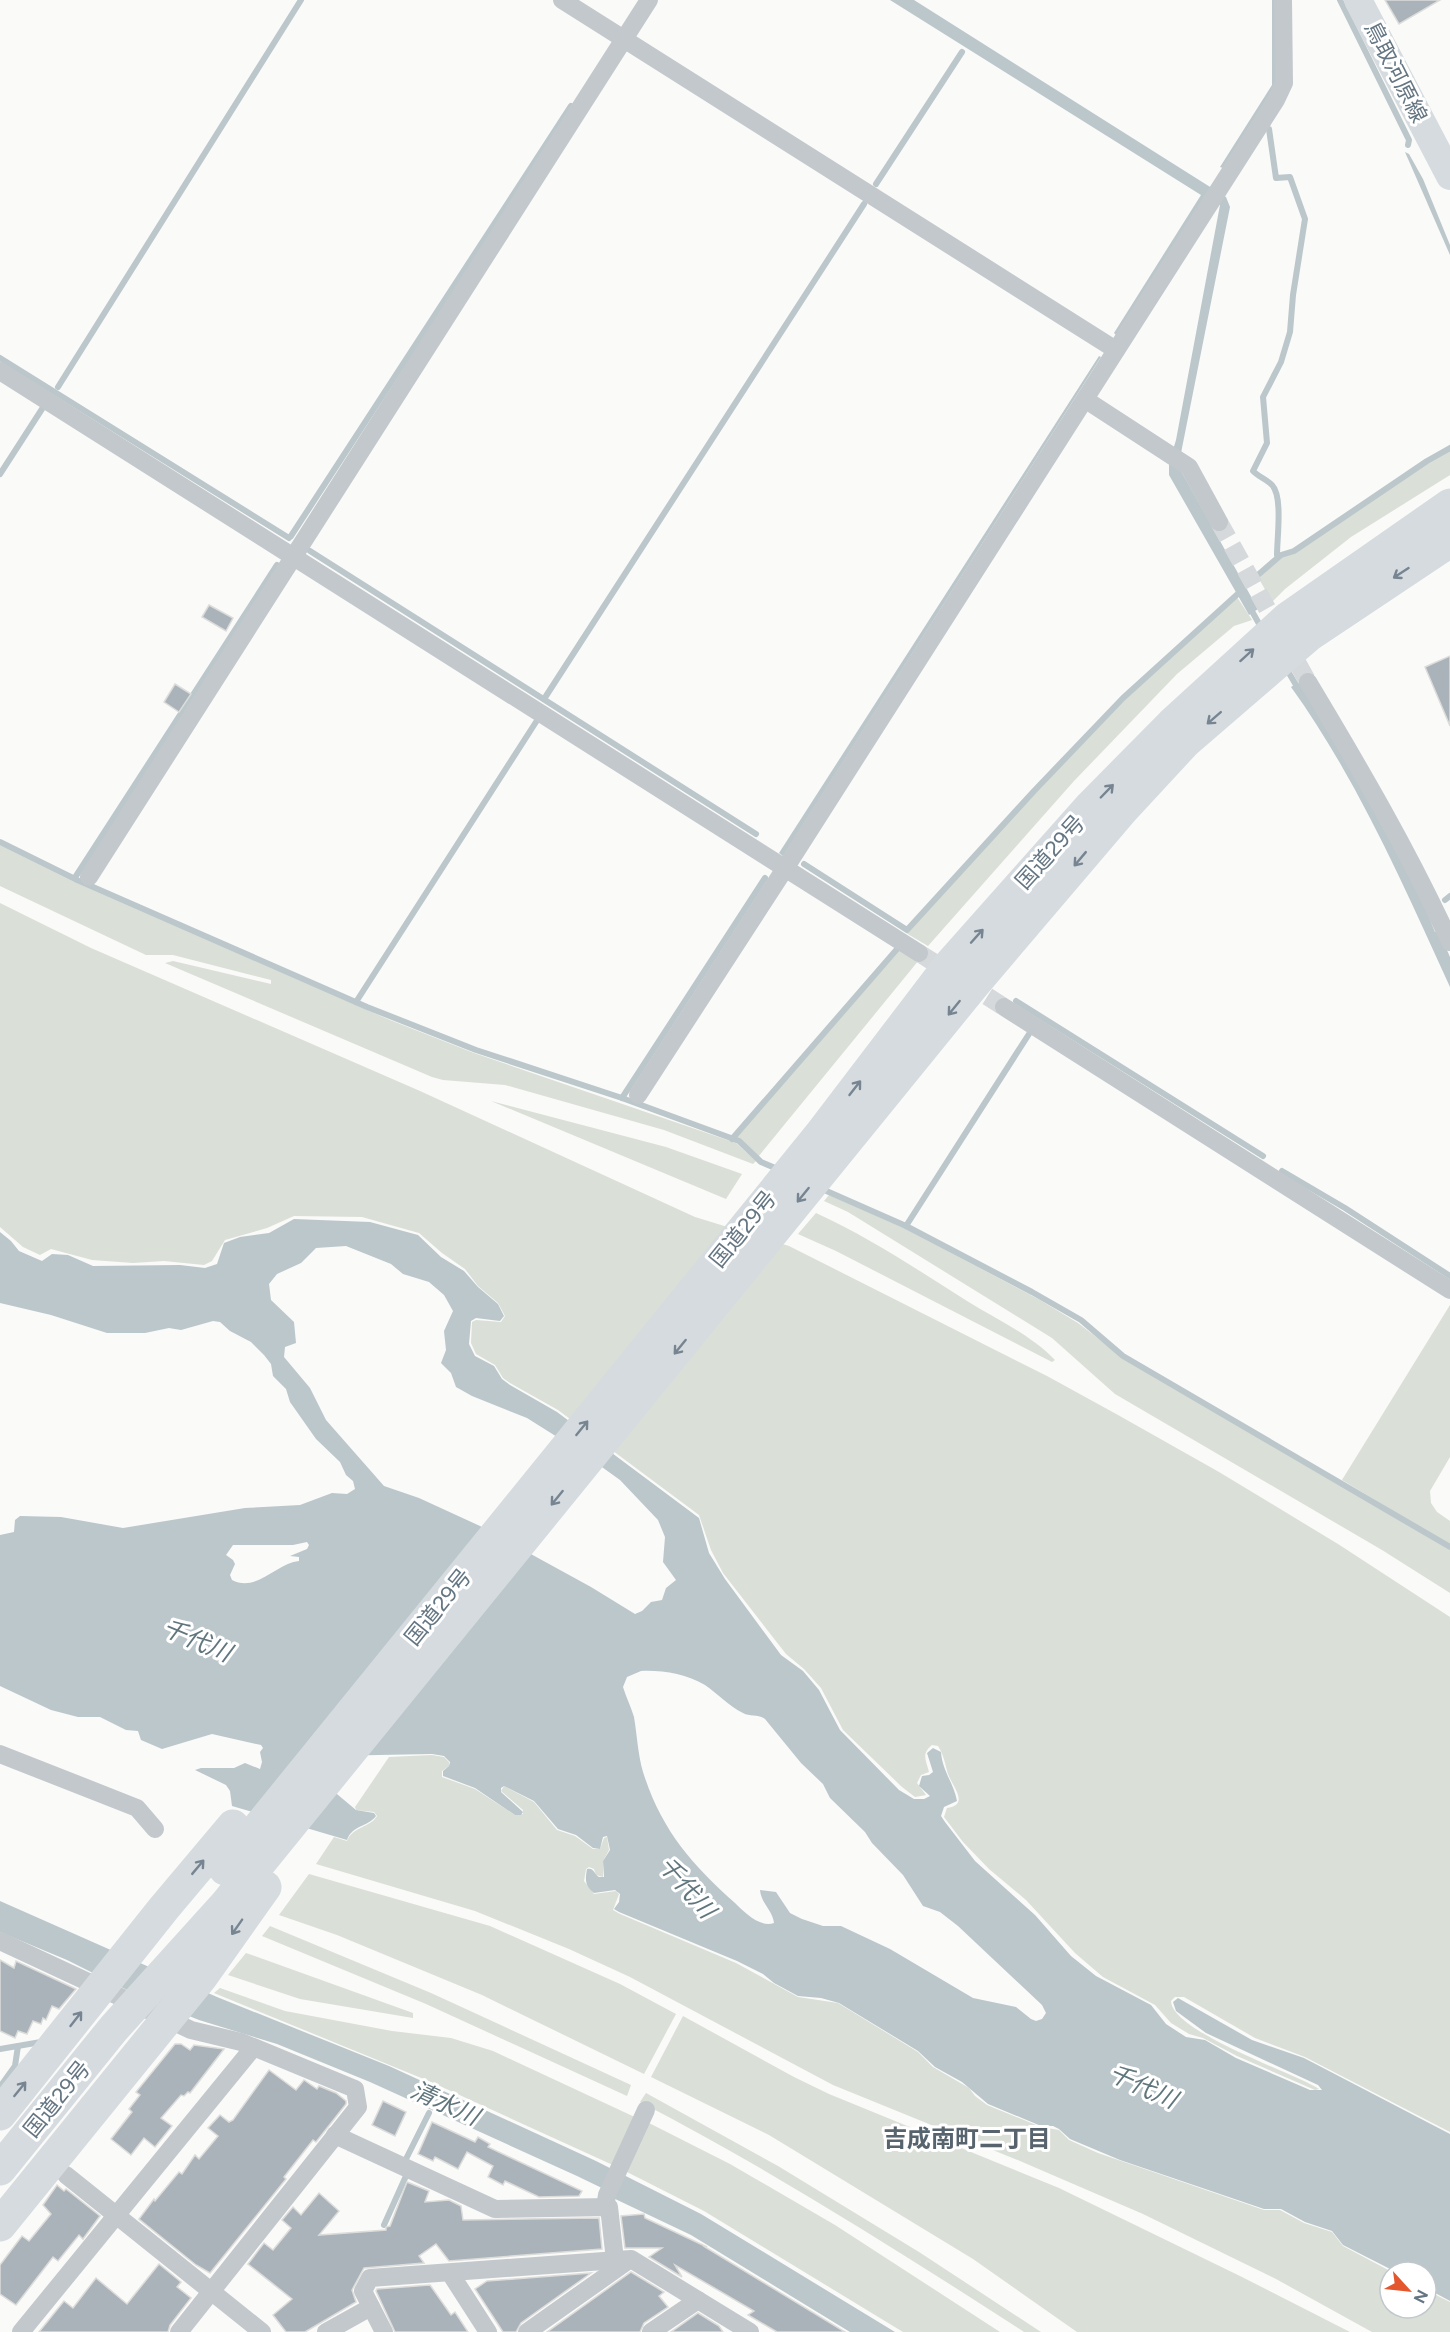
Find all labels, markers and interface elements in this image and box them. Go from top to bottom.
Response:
street label: 鳥取河原線 [1359,17,1433,127]
one-way arrow [1393,567,1410,579]
one-way arrow [1239,648,1254,662]
one-way arrow [1206,711,1222,724]
one-way arrow [1100,783,1114,798]
street label: 国道29号 [1010,809,1090,895]
one-way arrow [1073,851,1087,866]
one-way arrow [969,928,983,944]
one-way arrow [948,1000,961,1016]
one-way arrow [849,1081,862,1097]
street label: 国道29号 [704,1185,782,1273]
one-way arrow [797,1187,810,1203]
one-way arrow [674,1338,687,1354]
one-way arrow [576,1420,589,1436]
one-way arrow [550,1490,564,1505]
street label: 国道29号 [399,1563,477,1651]
water label: 千代川 [158,1613,239,1669]
water label: 千代川 [652,1850,724,1926]
one-way arrow [191,1860,205,1875]
one-way arrow [231,1919,243,1935]
one-way arrow [69,2011,82,2027]
street label: 国道29号 [18,2055,96,2143]
water label: 千代川 [1104,2058,1185,2115]
water label: 清水川 [406,2075,487,2132]
one-way arrow [13,2082,26,2098]
district label: 吉成南町二丁目 [883,2124,1051,2153]
north arrow [1378,2260,1438,2320]
text: N [1410,2287,1432,2306]

